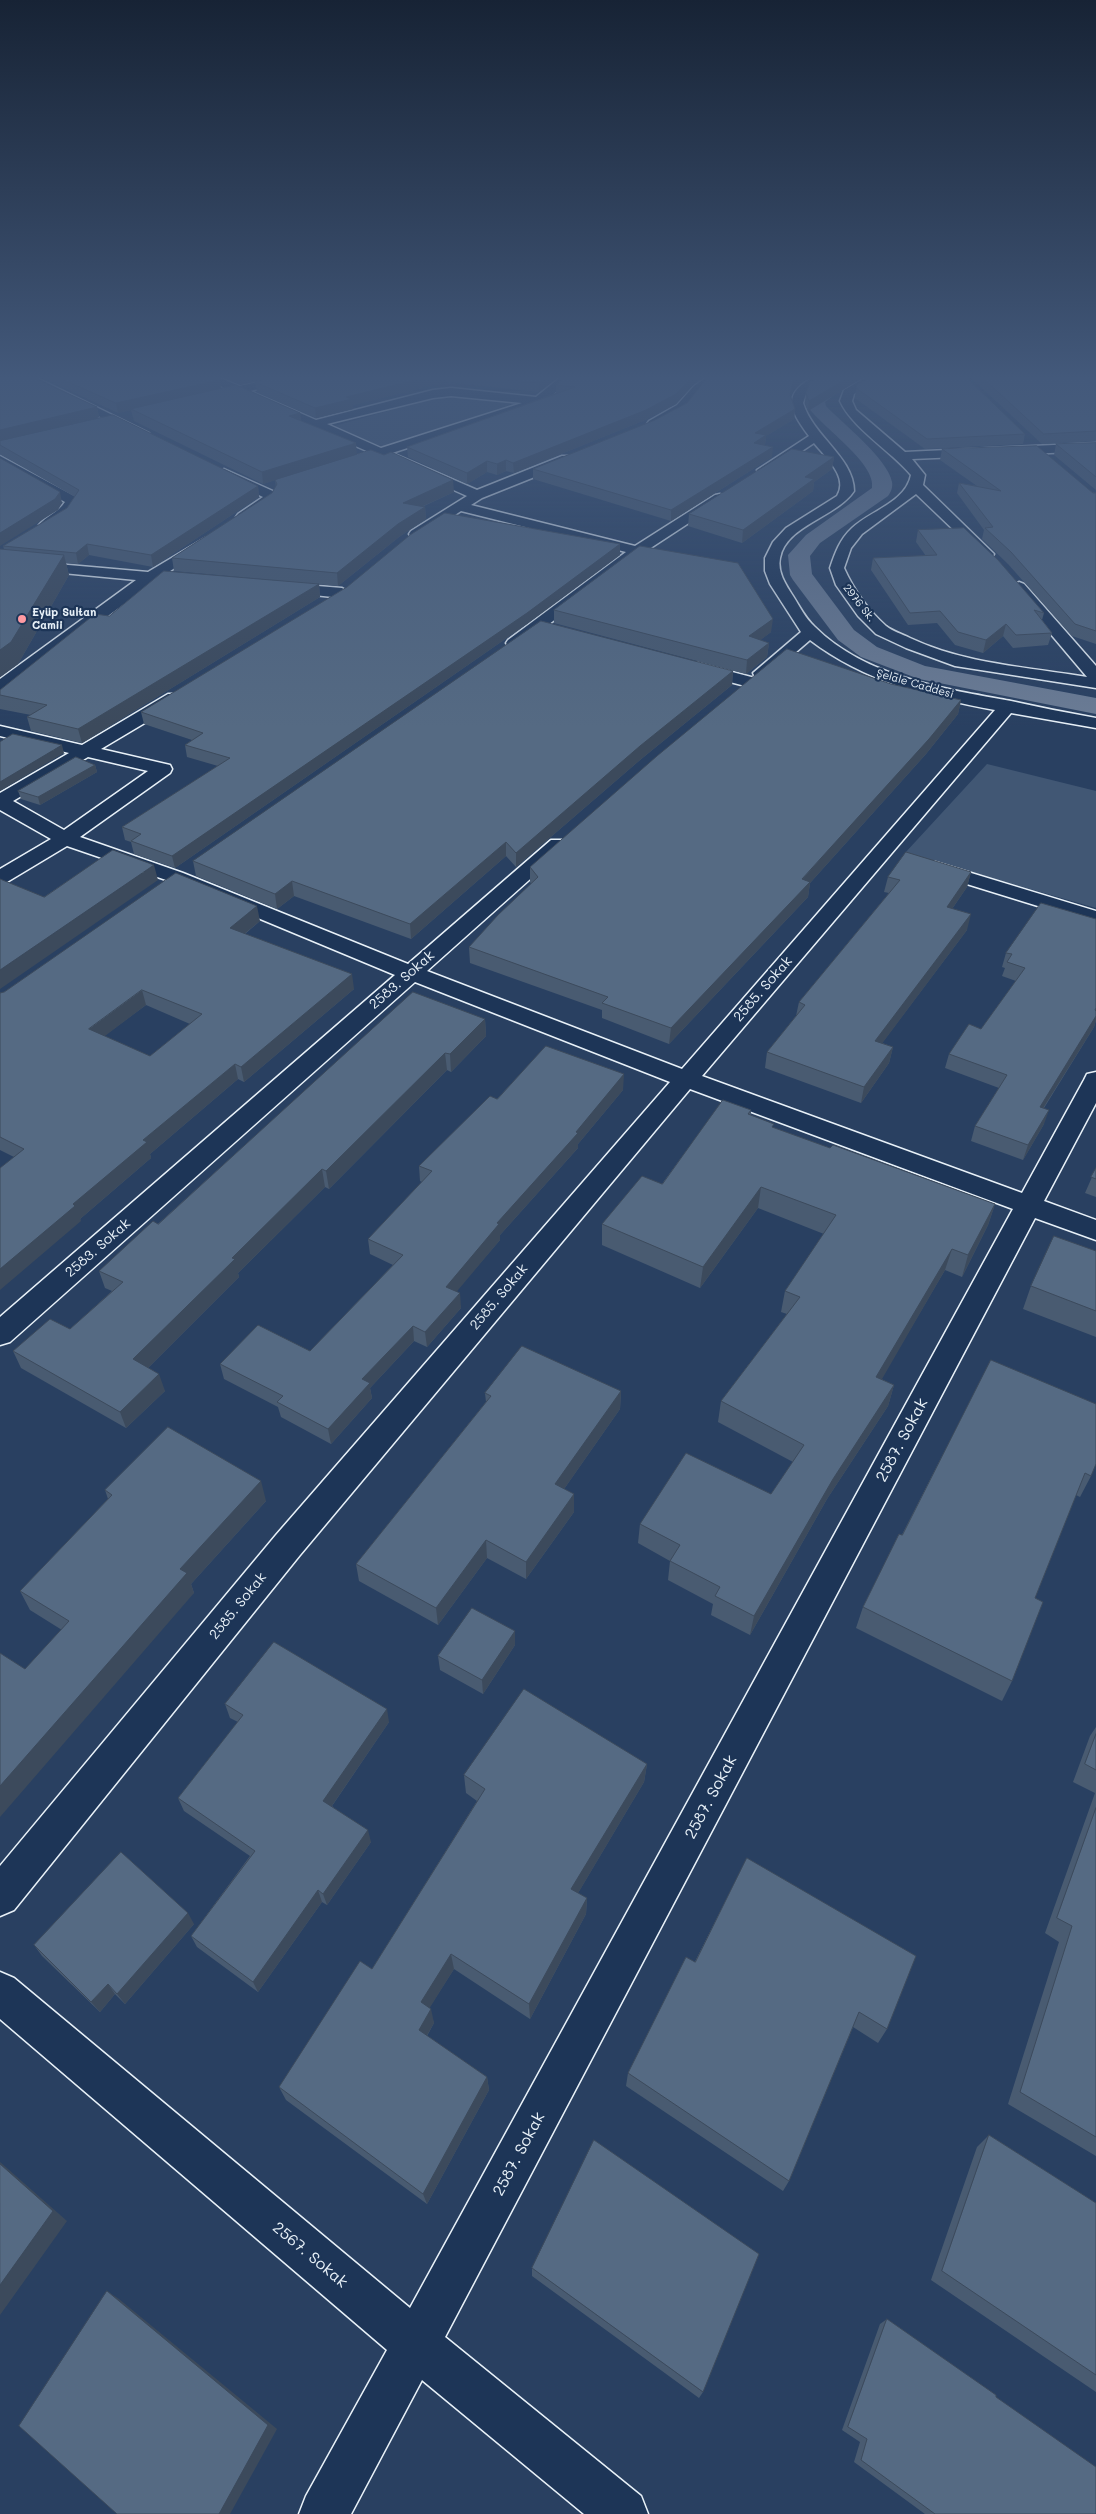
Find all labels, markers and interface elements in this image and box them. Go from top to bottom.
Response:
street label: 2976 Sk. [840,582,878,624]
place label: Eyüp Sultan Camii [32,606,96,632]
marker: Eyüp Sultan Camii [16,613,28,625]
street label: Şelale Caddesi [875,667,955,701]
street label: 2583. Sokak [366,947,438,1013]
street label: 2585. Sokak [730,953,796,1025]
street label: 2583. Sokak [62,1215,134,1281]
street label: 2585. Sokak [467,1261,531,1333]
street label: 2587. Sokak [872,1395,932,1485]
street label: 2585. Sokak [206,1569,270,1643]
street label: 2587. Sokak [681,1752,741,1842]
street label: 2587. Sokak [489,2109,549,2199]
street label: 2567. Sokak [269,2218,351,2292]

